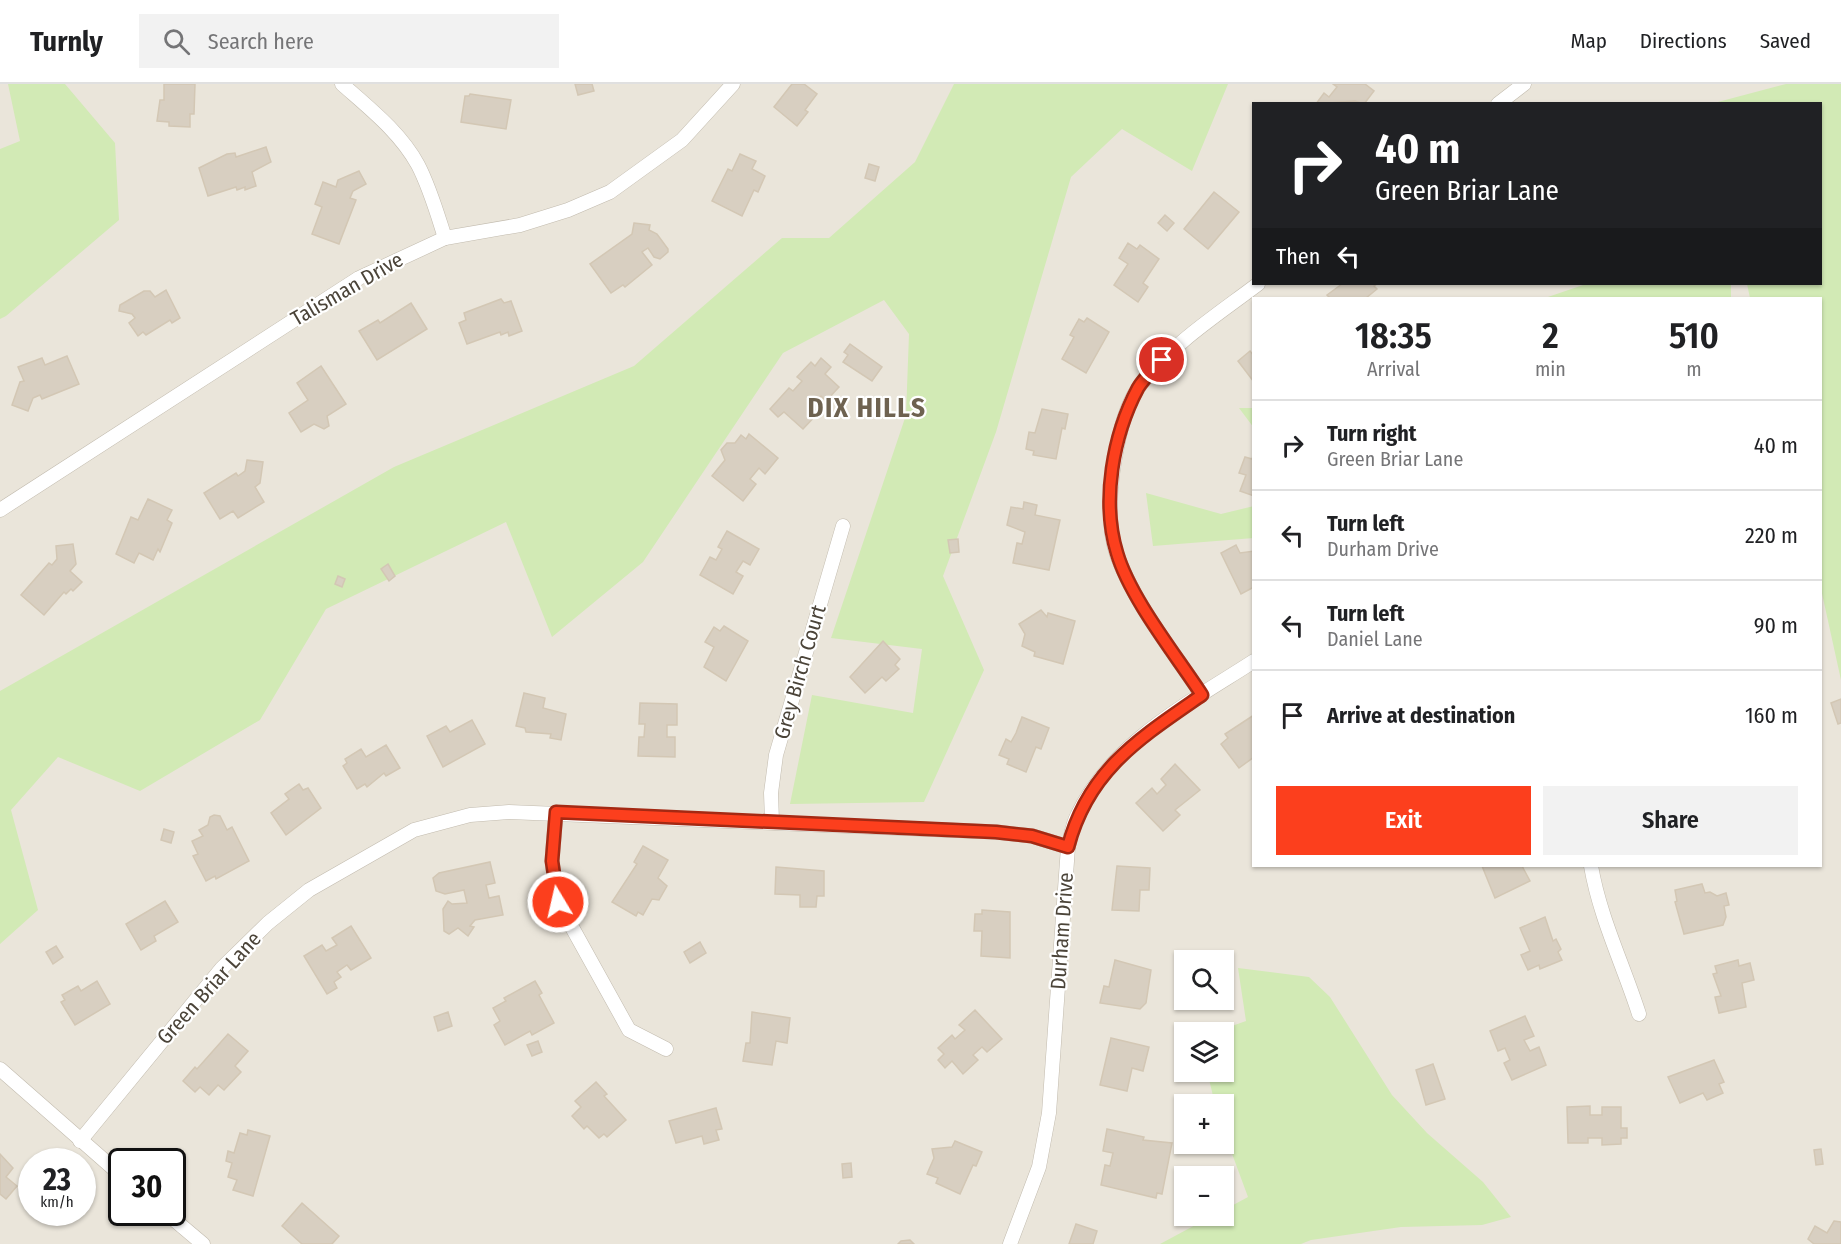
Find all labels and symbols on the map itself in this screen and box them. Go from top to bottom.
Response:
street label: Talisman Drive [286,246,408,332]
pin [1136,334,1187,385]
district label: DIX HILLS [807,392,927,424]
street label: Grey Birch Court [768,602,832,742]
position arrow [526,870,590,934]
street label: Durham Drive [1045,872,1079,990]
street label: Green Briar Lane [151,926,267,1050]
speed limit sign: 30 [108,1148,186,1226]

